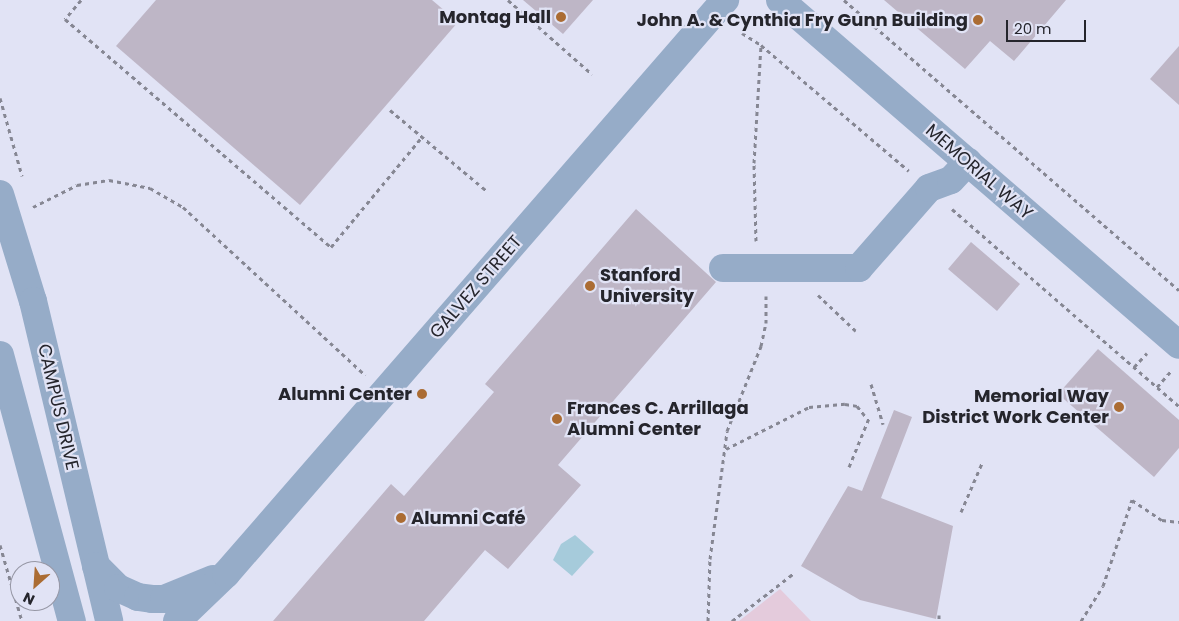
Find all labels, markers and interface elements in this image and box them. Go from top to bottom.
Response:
place label: Montag Hall [439,6,551,28]
place label: John A. & Cynthia Fry Gunn Building [637,9,968,31]
scale bar [1009,10,1089,42]
marker: Montag Hall [555,11,567,23]
marker: John A. & Cynthia Fry Gunn Building [972,14,984,26]
text: 20 m [1014,18,1052,39]
street label: MEMORIAL WAY [921,120,1037,224]
street label: GALVEZ STREET [425,231,527,343]
place label: Stanford University [600,265,694,308]
marker: Stanford University [584,280,596,292]
street label: CAMPUS DRIVE [33,342,83,472]
place label: Alumni Center [278,383,412,405]
place label: Memorial Way District Work Center [922,386,1109,428]
marker: Alumni Center [416,388,428,400]
place label: Frances C. Arrillaga Alumni Center [567,398,749,440]
marker: Memorial Way District Work Center [1113,401,1125,413]
marker: Frances C. Arrillaga Alumni Center [551,413,563,425]
place label: Alumni Café [411,507,526,529]
marker: Alumni Café [395,512,407,524]
north arrow [10,561,60,611]
text: N [20,587,38,610]

